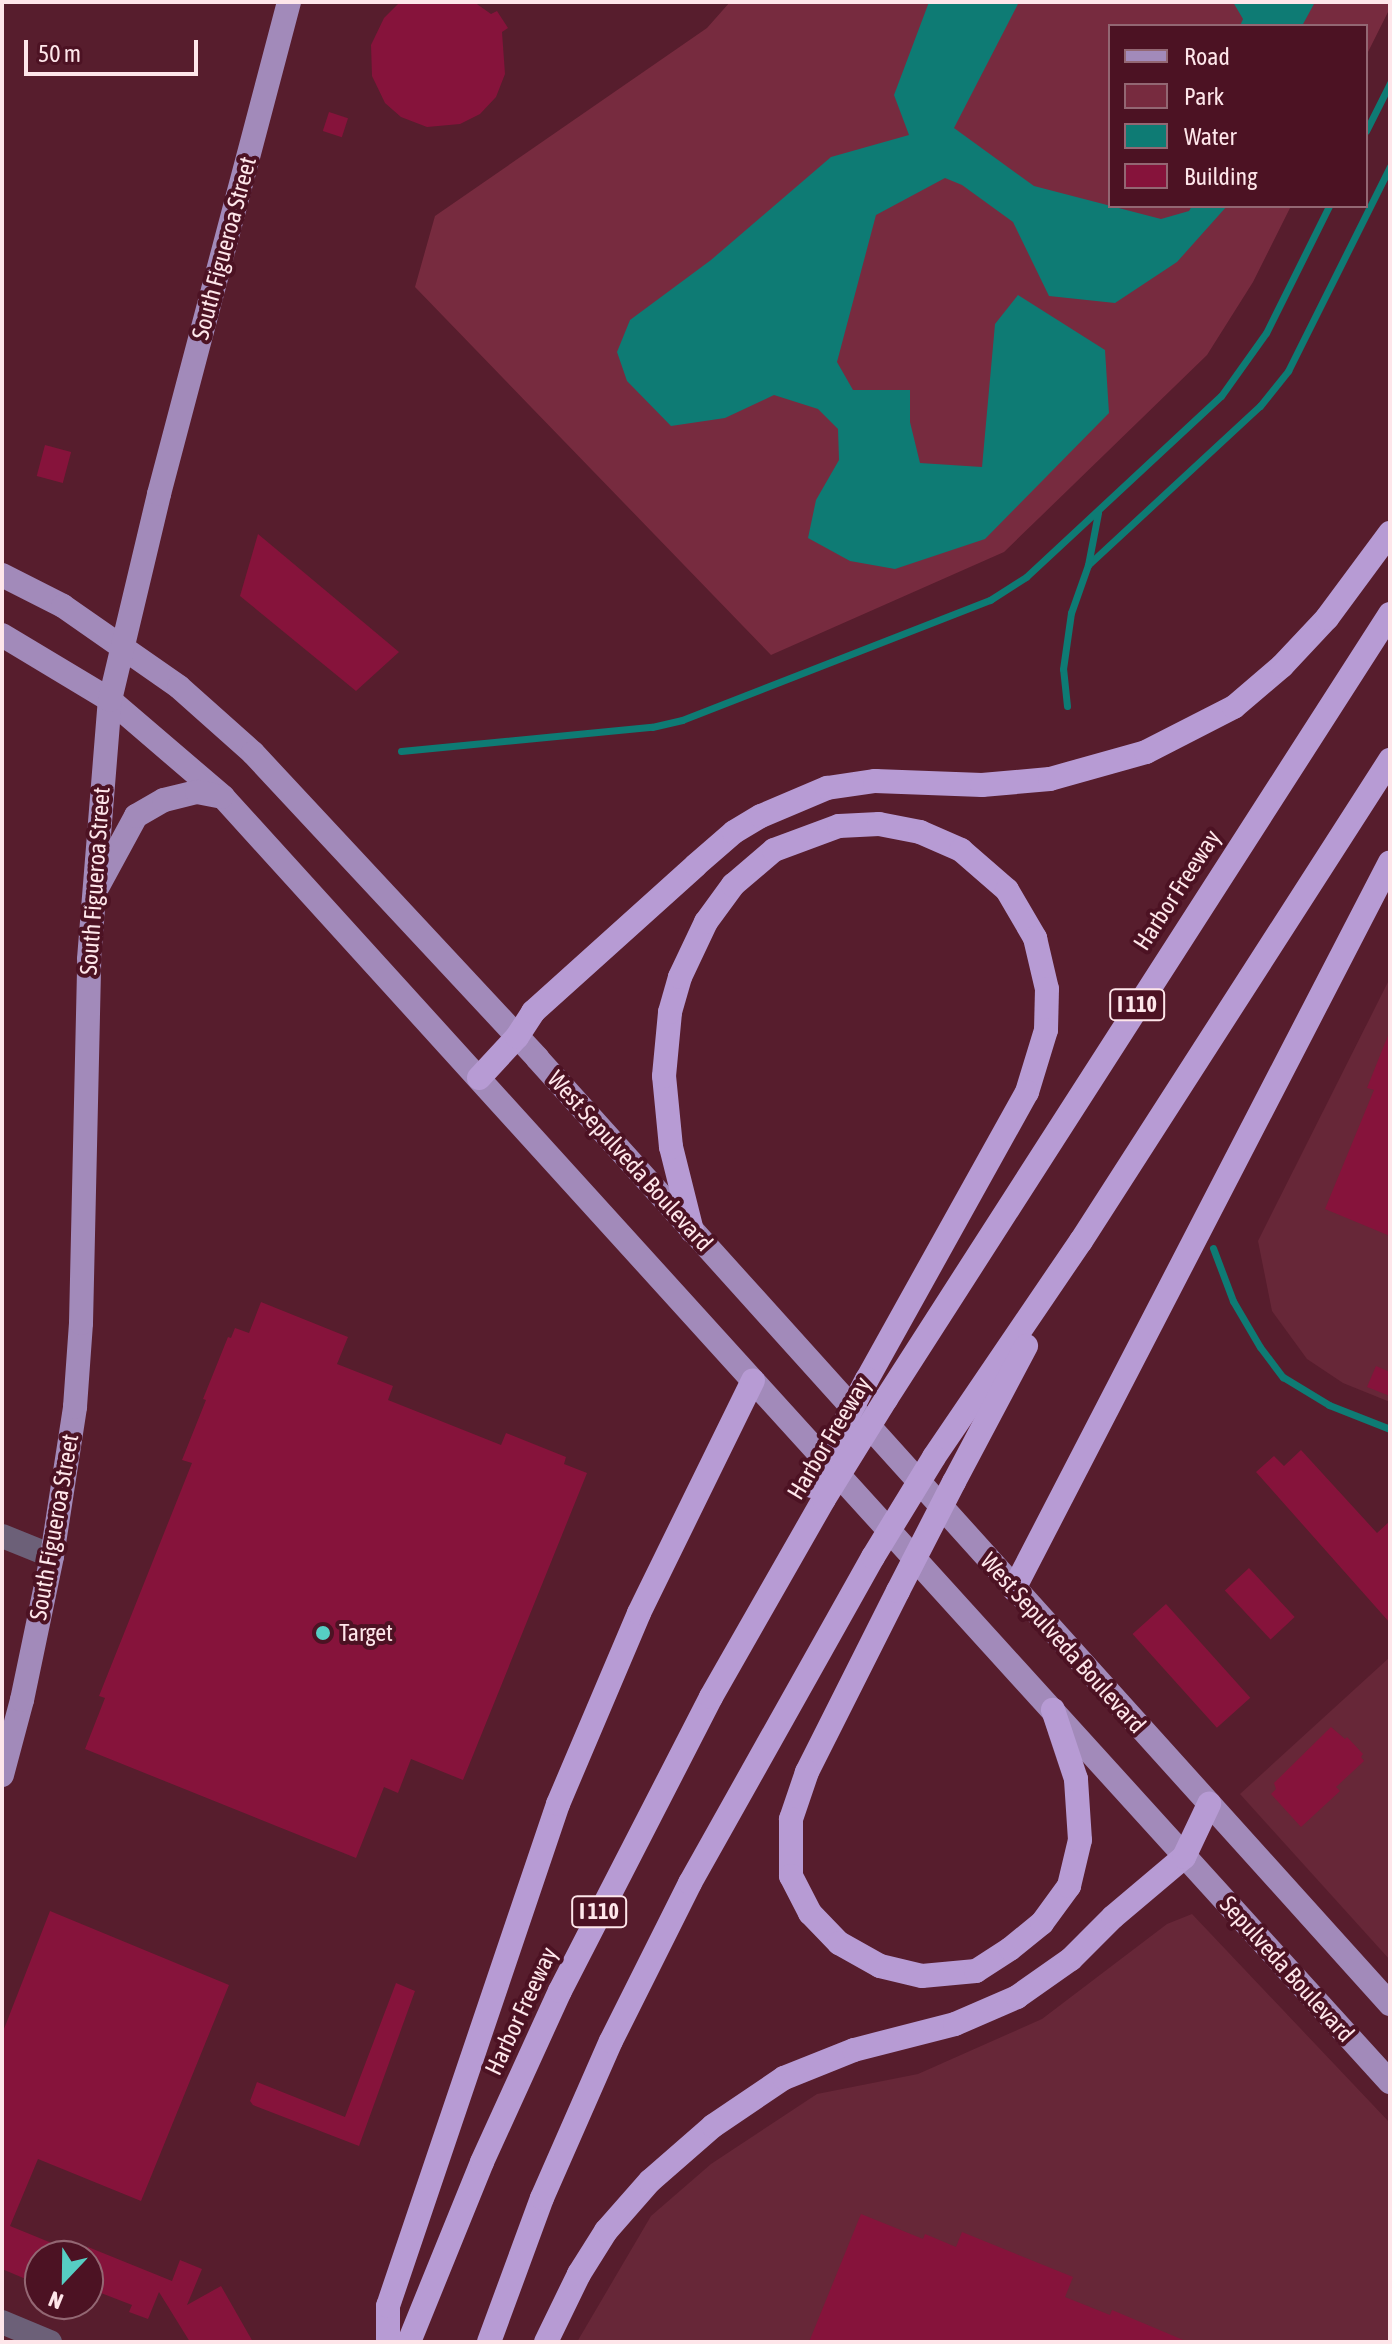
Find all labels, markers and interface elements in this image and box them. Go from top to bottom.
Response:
scale bar [28,24,202,74]
legend [1108,24,1368,208]
text: 50 m [38,40,81,67]
text: Road [1184,43,1230,70]
text: Park [1184,83,1224,110]
text: Water [1184,123,1237,150]
street label: South Figueroa Street [186,153,262,343]
text: Building [1184,163,1257,190]
street label: South Figueroa Street [74,786,116,976]
street label: Harbor Freeway [1127,824,1227,956]
road number: I 110 [1109,987,1165,1023]
street label: West Sepulveda Boulevard [541,1065,719,1257]
street label: Harbor Freeway [781,1371,877,1505]
street label: South Figueroa Street [23,1432,85,1622]
street label: West Sepulveda Boulevard [974,1547,1152,1739]
place label: Target [339,1619,393,1647]
marker: Target [314,1624,332,1642]
street label: Sepulveda Boulevard [1214,1890,1360,2048]
road number: I 110 [571,1894,627,1930]
street label: Harbor Freeway [479,1942,563,2080]
north arrow [24,2240,104,2320]
text: N [45,2286,67,2315]

